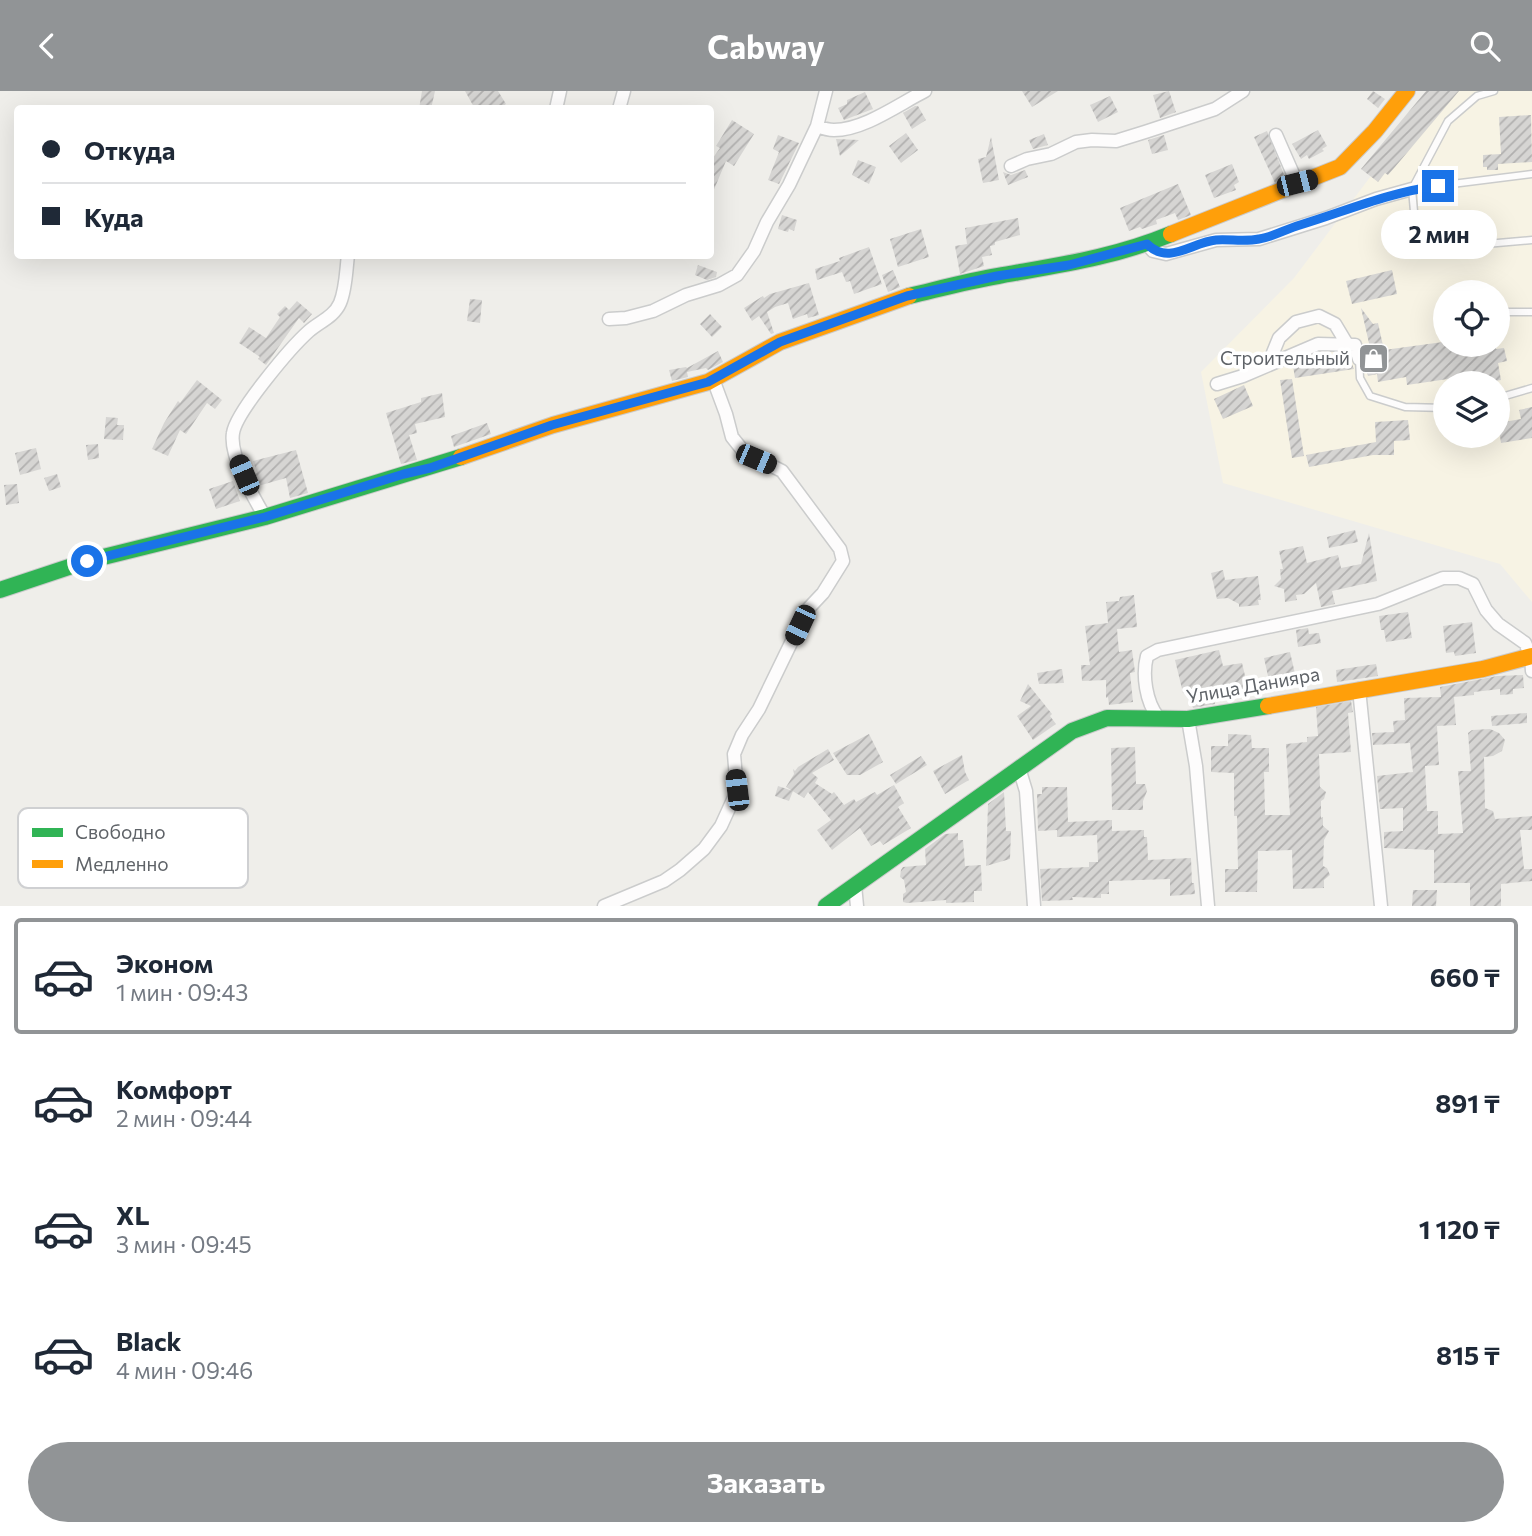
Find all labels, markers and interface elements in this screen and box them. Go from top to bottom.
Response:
text: Cabway [707,26,825,66]
icon: back [28,27,66,65]
icon: search [1466,27,1504,65]
text: Откуда [84,134,175,165]
car [1275,168,1320,198]
route end [1422,170,1454,202]
text: Куда [84,201,144,232]
callout: 2 мин [1380,210,1496,259]
text: 2 мин [1408,220,1470,248]
map controls [1433,280,1510,448]
button: locate [1433,280,1510,357]
shop icon: Строительный [1356,341,1390,375]
place label: Строительный [1220,346,1350,369]
button: layers [1433,371,1510,448]
car [733,441,780,477]
car [227,452,262,498]
route start [71,545,103,577]
car [782,602,819,648]
street label: Улица Данияра [1185,661,1321,708]
car [725,768,750,812]
legend [18,808,248,888]
text: Свободно [75,820,165,843]
text: Медленно [75,852,169,875]
icon: car [32,945,95,1008]
text: Эконом [116,947,213,978]
text: 660 ₸ [1430,961,1500,992]
text: 1 мин · 09:43 [116,978,248,1006]
icon: car [32,1071,95,1134]
text: Комфорт [116,1073,232,1104]
text: 891 ₸ [1435,1087,1500,1118]
text: 2 мин · 09:44 [116,1104,252,1132]
icon: car [32,1197,95,1260]
text: XL [116,1199,150,1230]
text: 1 120 ₸ [1419,1213,1500,1244]
text: 3 мин · 09:45 [116,1230,252,1258]
icon: car [32,1323,95,1386]
text: Black [116,1325,182,1356]
text: 815 ₸ [1436,1339,1500,1370]
text: 4 мин · 09:46 [116,1356,253,1384]
button: Заказать [28,1442,1504,1522]

